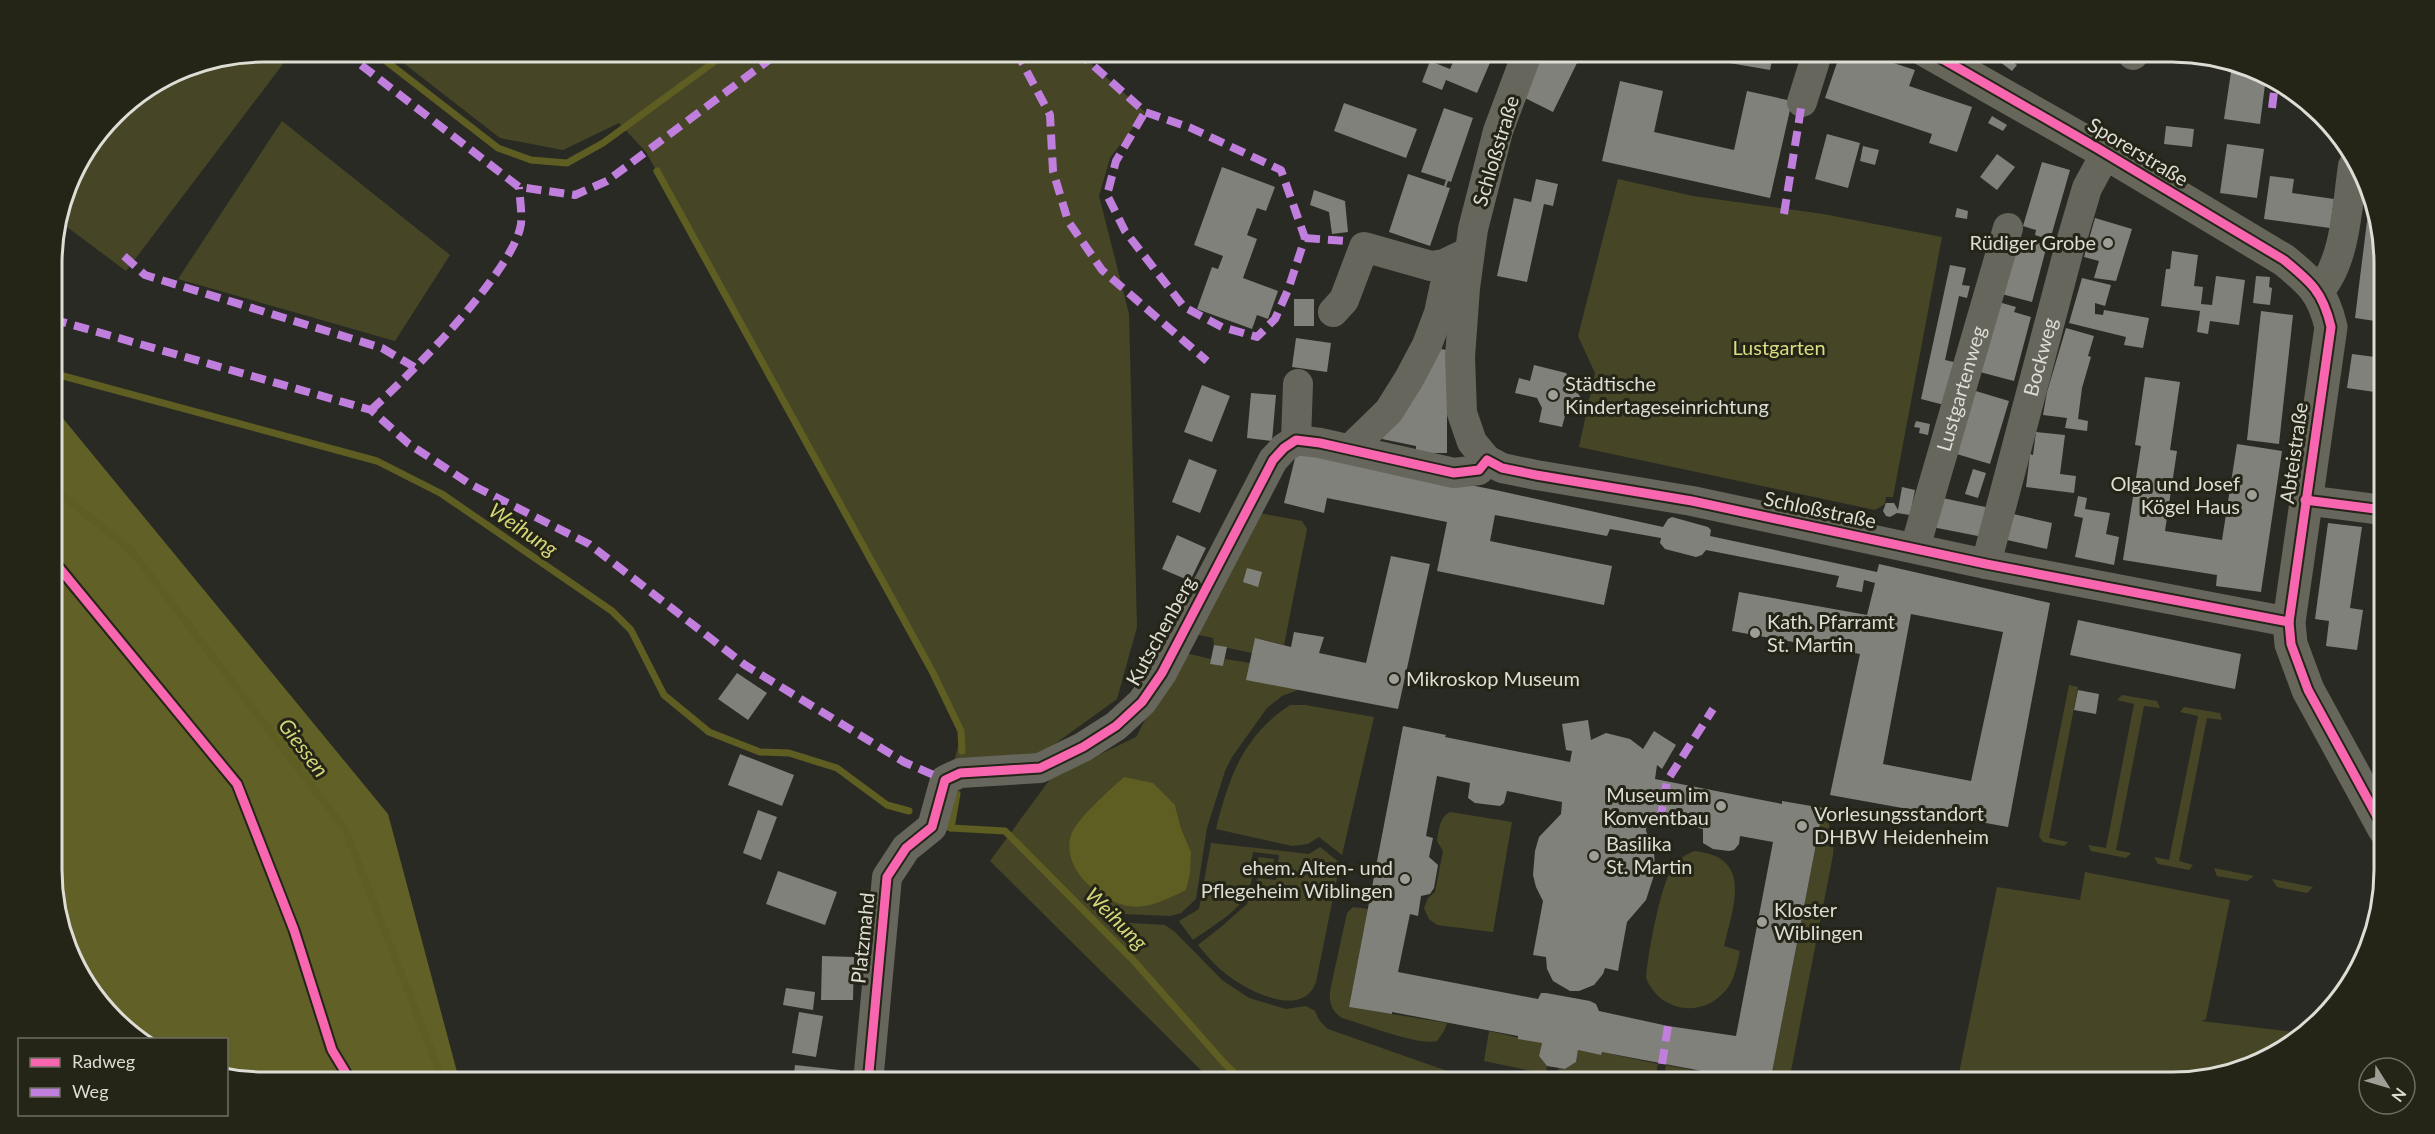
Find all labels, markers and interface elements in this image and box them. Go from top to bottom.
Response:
street label: Schloßstraße [1467,93,1523,209]
street label: Sporerstraße [2084,112,2193,191]
place label: Rüdiger Grobe [1970,230,2096,254]
marker: Rüdiger Grobe [2101,236,2115,250]
street label: Bockweg [2018,315,2061,399]
street label: Lustgartenweg [1931,323,1990,454]
park label: Lustgarten [1732,335,1826,359]
place label: Städtische Kindertageseinrichtung [1565,371,1769,418]
marker: Städtische Kindertageseinrichtung [1546,388,1560,402]
street label: Abteistraße [2274,401,2312,505]
place label: Olga und Josef Kögel Haus [2110,471,2240,518]
street label: Schloßstraße [1762,485,1879,533]
marker: Olga und Josef Kögel Haus [2245,488,2259,502]
water label: Weihung [485,497,564,561]
street label: Kutschenberg [1120,572,1200,689]
place label: Kath. Pfarramt St. Martin [1767,609,1895,656]
marker: Kath. Pfarramt St. Martin [1748,626,1762,640]
place label: Mikroskop Museum [1406,666,1580,690]
marker: Mikroskop Museum [1387,672,1401,686]
water label: Giessen [274,713,334,781]
place label: Museum im Konventbau [1603,782,1709,829]
marker: Museum im Konventbau [1714,799,1728,813]
place label: Vorlesungsstandort DHBW Heidenheim [1814,801,1989,848]
marker: Vorlesungsstandort DHBW Heidenheim [1795,819,1809,833]
place label: Basilika St. Martin [1606,831,1692,878]
marker: Basilika St. Martin [1587,849,1601,863]
place label: ehem. Alten- und Pflegeheim Wiblingen [1201,855,1393,902]
marker: ehem. Alten- und Pflegeheim Wiblingen [1398,872,1412,886]
water label: Weihung [1081,882,1154,955]
street label: Platzmahd [845,891,879,985]
place label: Kloster Wiblingen [1774,897,1863,944]
marker: Kloster Wiblingen [1755,915,1769,929]
legend [18,1038,228,1116]
text: Radweg [72,1050,135,1072]
north arrow [2357,1056,2417,1116]
text: Weg [72,1080,109,1102]
text: N [2388,1085,2411,1106]

